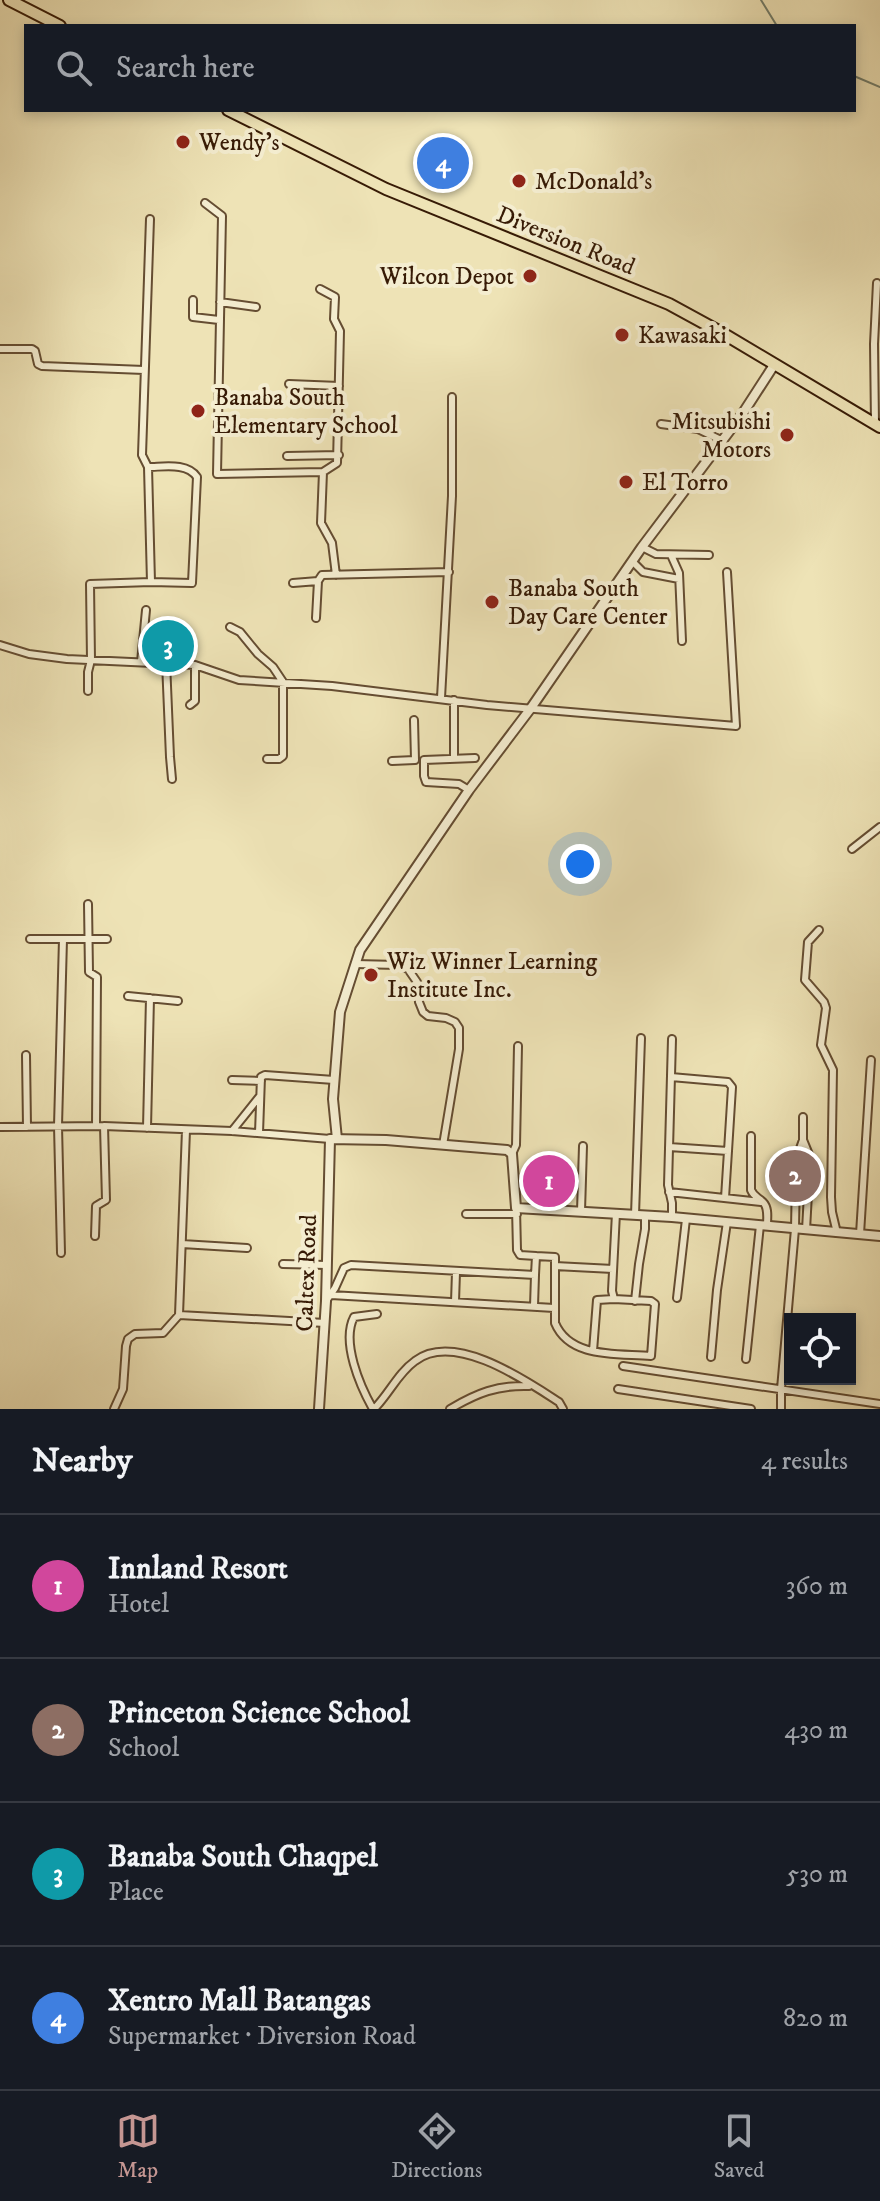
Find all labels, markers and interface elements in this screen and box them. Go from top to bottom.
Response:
search box [24,24,856,112]
icon: search [52,46,96,90]
text: Search here [116,50,255,87]
place label: Wendy's [198,128,280,158]
marker: Wendy's [174,133,192,151]
pin: 4 [417,133,469,193]
place label: McDonald's [535,167,652,197]
marker: McDonald's [510,172,528,190]
street label: Diversion Road [492,200,639,282]
place label: Wilcon Depot [379,262,514,292]
marker: Wilcon Depot [521,267,539,285]
place label: Kawasaki [638,321,727,351]
marker: Kawasaki [613,326,631,344]
place label: Banaba South Elementary School [214,383,398,441]
marker: Banaba South Elementary School [189,402,207,420]
place label: Mitsubishi Motors [671,407,771,465]
marker: Mitsubishi Motors [778,426,796,444]
place label: El Torro [642,468,728,498]
marker: El Torro [617,473,635,491]
place label: Banaba South Day Care Center [508,574,668,632]
marker: Banaba South Day Care Center [483,593,501,611]
pin: 3 [142,616,194,676]
your location [560,844,600,884]
place label: Wiz Winner Learning Institute Inc. [386,947,597,1005]
marker: Wiz Winner Learning Institute Inc. [362,966,380,984]
pin: 2 [769,1146,821,1206]
pin: 1 [523,1151,575,1211]
street label: Caltex Road [290,1214,324,1332]
map controls [784,1313,856,1385]
button: locate [784,1313,856,1385]
text: Nearby [32,1440,133,1482]
text: 4 results [761,1445,848,1478]
text: Innland Resort [108,1551,288,1588]
text: 1 [53,1570,63,1603]
text: 360 m [786,1570,848,1603]
text: Hotel [108,1588,169,1621]
text: Princeton Science School [108,1695,410,1732]
text: 2 [52,1714,64,1747]
text: 430 m [784,1714,848,1747]
text: School [108,1732,179,1765]
text: Banaba South Chaqpel [108,1839,378,1876]
text: 3 [53,1858,63,1891]
text: 530 m [786,1858,848,1891]
text: Place [108,1876,164,1909]
text: Xentro Mall Batangas [108,1983,371,2020]
text: 4 [51,2002,65,2035]
text: 820 m [783,2002,848,2035]
text: Supermarket · Diversion Road [108,2020,416,2053]
tab: Map [116,2109,160,2184]
tab: Directions [391,2109,482,2184]
tab: Saved [714,2109,764,2184]

